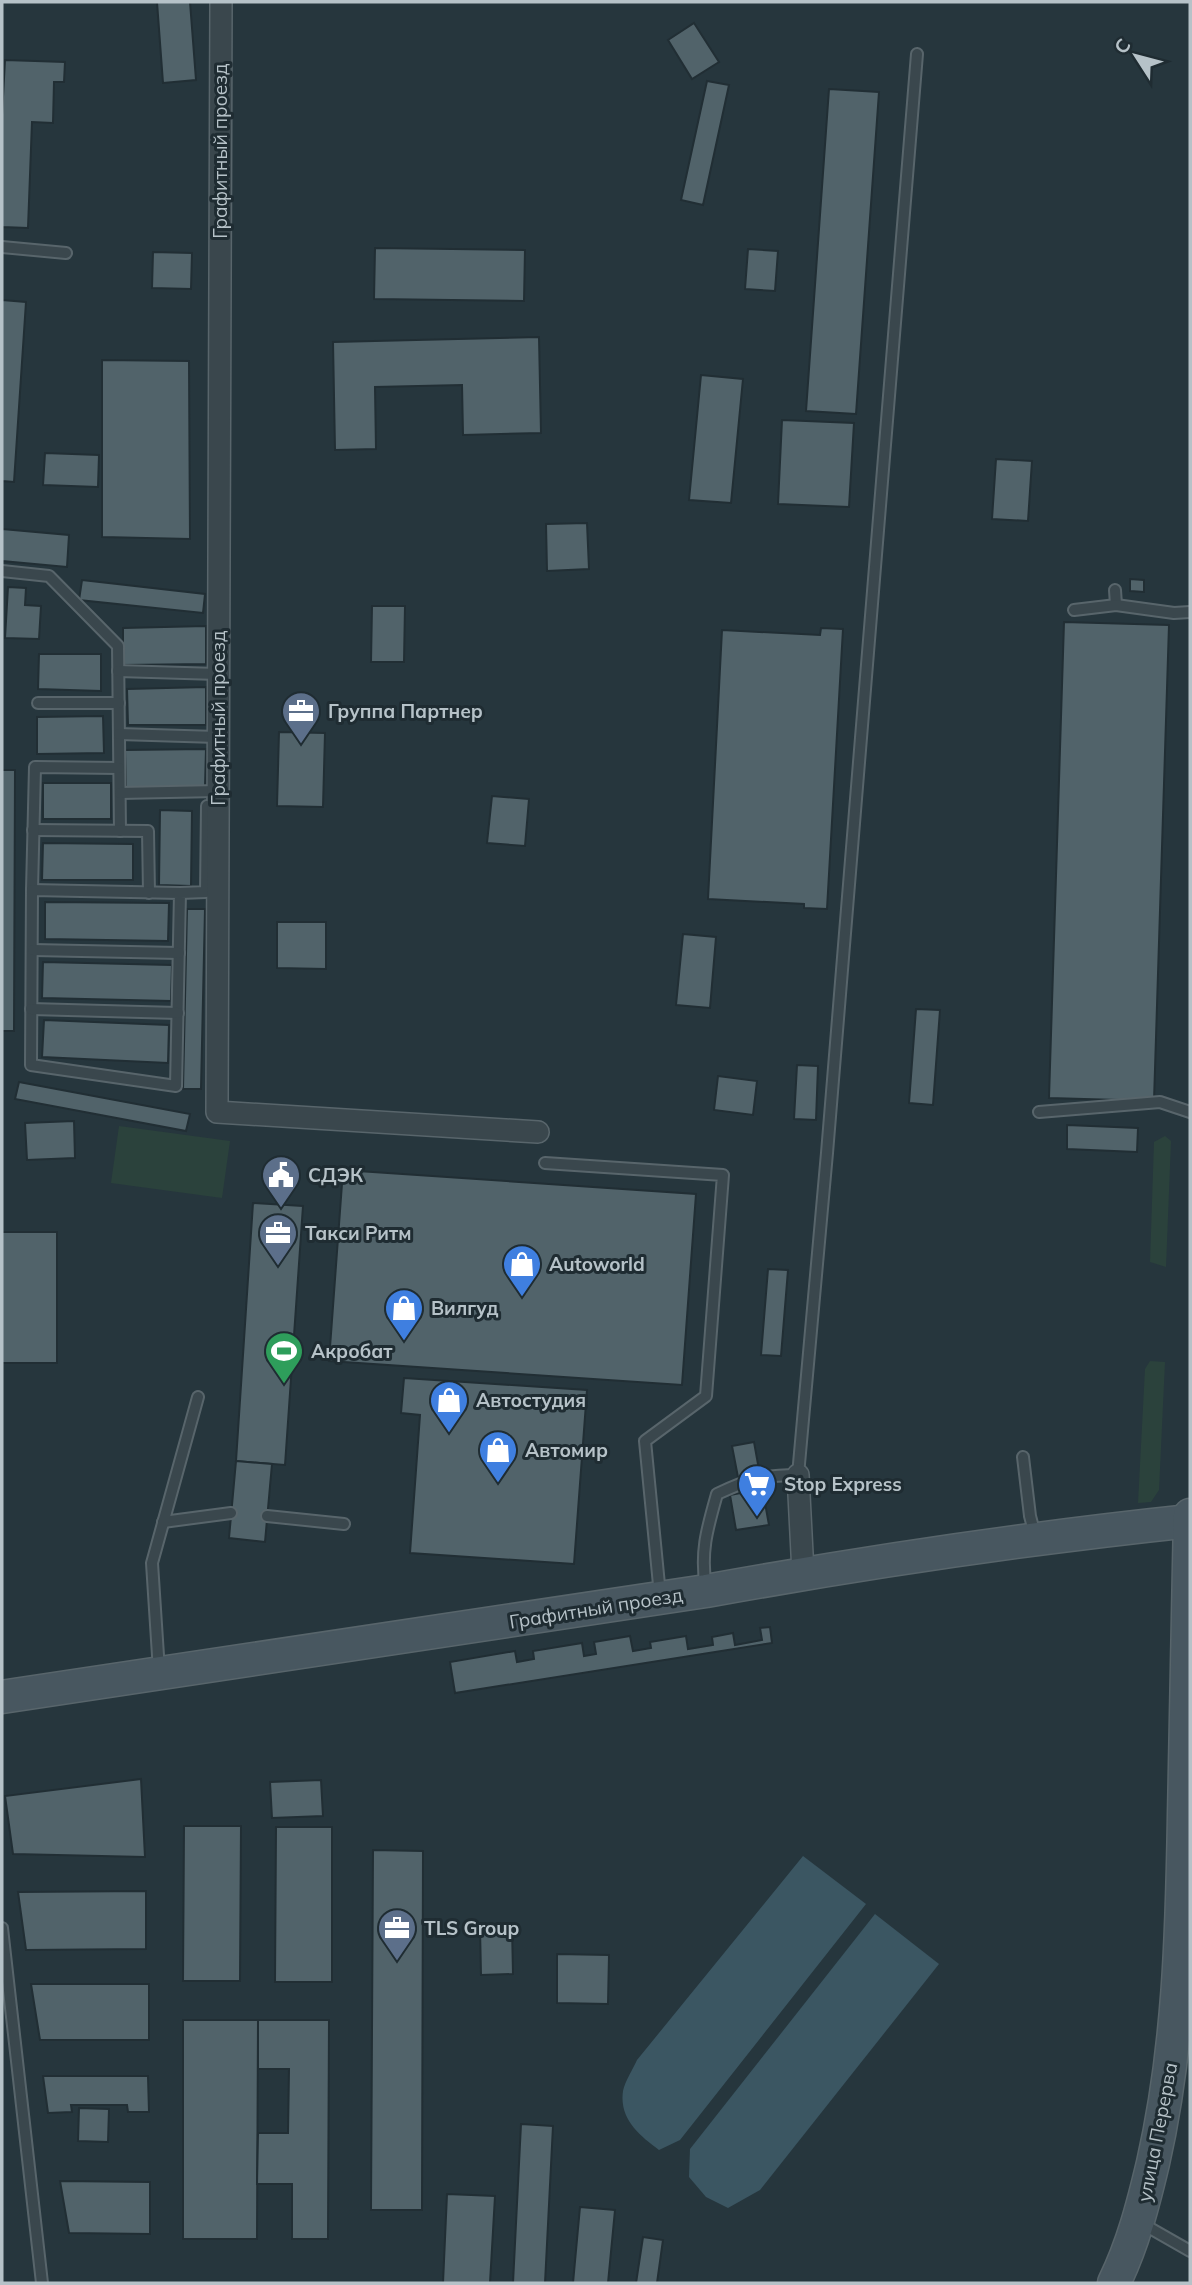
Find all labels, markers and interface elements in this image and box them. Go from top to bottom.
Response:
north arrow [1101,21,1171,91]
text: С [1109,34,1136,58]
street label: Графитный проезд [208,63,232,239]
street label: Графитный проезд [206,630,230,806]
office icon: Группа Партнер [280,690,322,745]
place label: Группа Партнер [328,699,483,723]
public building icon: СДЭК [260,1154,302,1209]
place label: СДЭК [308,1163,364,1187]
office icon: Такси Ритм [257,1212,299,1267]
place label: Такси Ритм [305,1221,412,1245]
shop icon: Autoworld [501,1243,543,1298]
place label: Autoworld [549,1252,645,1276]
shop icon: Вилгуд [383,1287,425,1342]
place label: Вилгуд [431,1296,499,1320]
sports icon: Акробат [263,1330,305,1385]
place label: Акробат [311,1339,393,1363]
shop icon: Автостудия [428,1379,470,1434]
place label: Автостудия [476,1388,586,1412]
shop icon: Автомир [477,1429,519,1484]
place label: Автомир [525,1438,608,1462]
supermarket icon: Stop Express [736,1463,778,1518]
place label: Stop Express [784,1472,902,1496]
street label: Графитный проезд [508,1582,685,1634]
office icon: TLS Group [376,1907,418,1962]
place label: TLS Group [424,1916,520,1940]
street label: улица Перерва [1132,2060,1182,2204]

